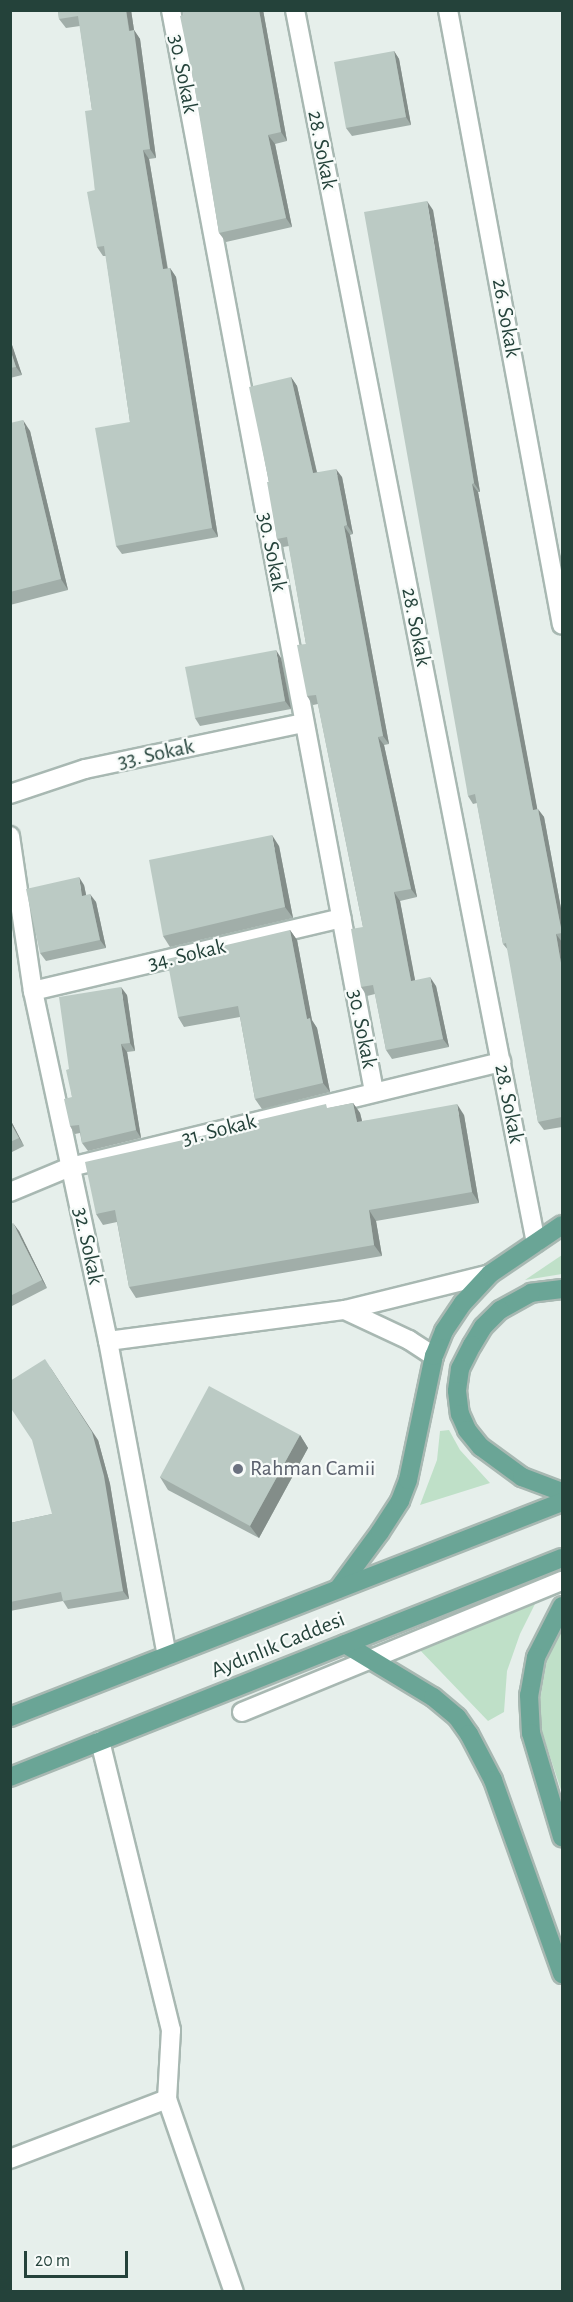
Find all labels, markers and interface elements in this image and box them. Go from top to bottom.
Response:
street label: 30. Sokak [162,32,204,116]
street label: 28. Sokak [301,108,343,192]
street label: 26. Sokak [486,277,526,359]
street label: 30. Sokak [251,510,293,594]
street label: 28. Sokak [395,585,437,669]
street label: 33. Sokak [115,733,197,775]
street label: 34. Sokak [146,933,228,977]
street label: 30. Sokak [341,987,383,1071]
street label: 28. Sokak [488,1062,530,1146]
street label: 31. Sokak [179,1108,259,1152]
street label: 32. Sokak [67,1205,109,1287]
place label: Rahman Camii [250,1456,375,1482]
marker: Rahman Camii [231,1462,245,1476]
street label: Aydınlık Caddesi [207,1606,349,1684]
scale bar [27,2239,130,2277]
text: 20 m [35,2252,70,2270]

